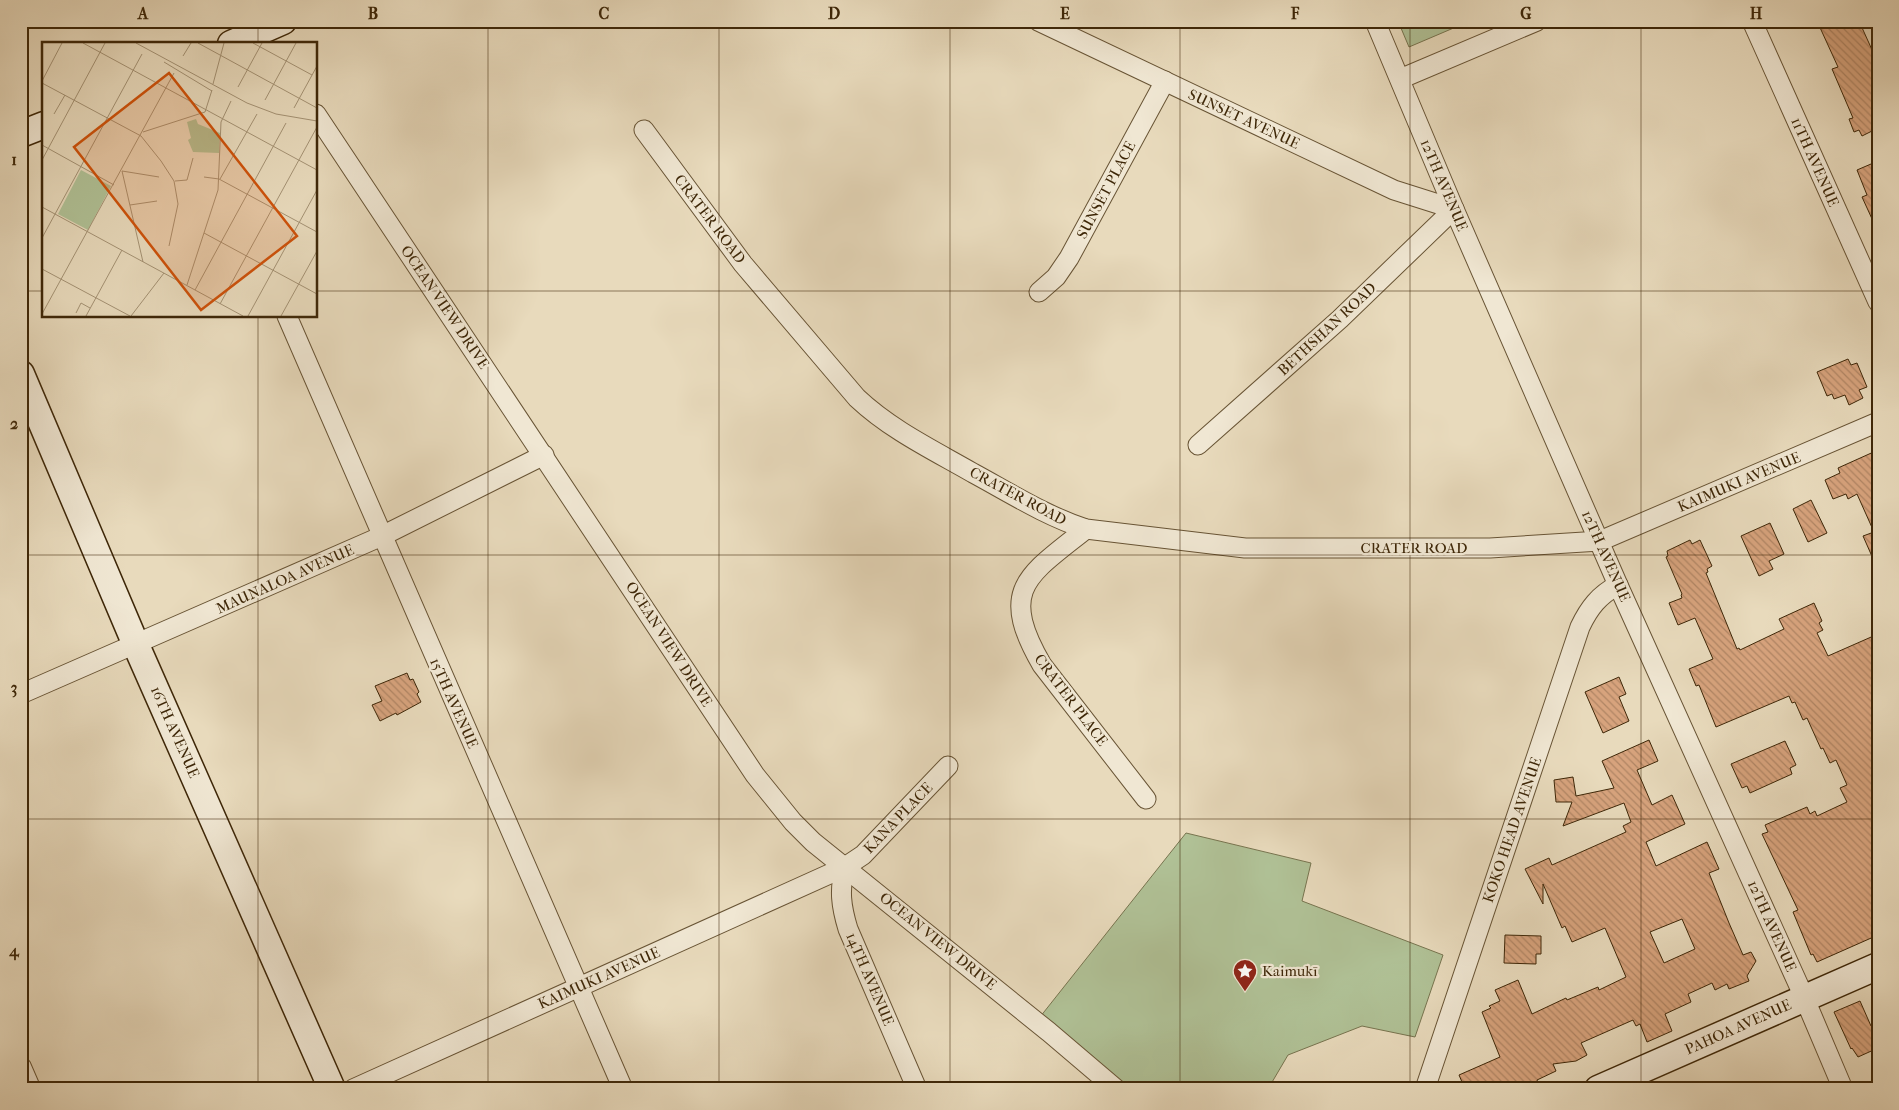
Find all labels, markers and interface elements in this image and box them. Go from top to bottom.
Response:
text: A [137,4,149,23]
text: B [368,4,378,23]
text: C [599,4,610,23]
text: D [828,4,840,23]
text: E [1060,4,1070,23]
text: F [1290,4,1300,23]
text: G [1520,4,1532,23]
text: H [1750,4,1763,23]
inset map [42,42,318,318]
street label: SUNSET AVENUE [1185,85,1303,153]
street label: 11TH AVENUE [1787,115,1843,209]
street label: 12TH AVENUE [1417,136,1471,234]
street label: SUNSET PLACE [1073,138,1139,242]
text: 1 [11,150,17,169]
street label: CRATER ROAD [671,171,749,267]
street label: OCEAN VIEW DRIVE [397,242,493,372]
street label: BETHSHAN ROAD [1274,279,1380,379]
text: 2 [10,414,18,433]
street label: KAIMUKI AVENUE [1675,448,1803,516]
street label: CRATER ROAD [967,463,1069,529]
street label: 12TH AVENUE [1578,507,1634,605]
street label: CRATER ROAD [1361,539,1467,557]
street label: MAUNALOA AVENUE [213,540,357,618]
street label: OCEAN VIEW DRIVE [622,578,716,710]
street label: CRATER PLACE [1031,650,1111,750]
street label: 15TH AVENUE [426,655,482,751]
text: 3 [11,678,17,698]
street label: 16TH AVENUE [147,683,203,781]
street label: KOKO HEAD AVENUE [1479,755,1545,905]
street label: KANA PLACE [860,779,936,857]
street label: 12TH AVENUE [1744,877,1800,975]
street label: OCEAN VIEW DRIVE [876,888,1000,994]
street label: 14TH AVENUE [842,930,898,1028]
text: 4 [8,941,20,961]
street label: KAIMUKI AVENUE [535,943,663,1013]
place icon: Kaimukī [1232,958,1258,992]
place label: Kaimukī [1262,962,1318,980]
street label: PAHOA AVENUE [1682,996,1794,1058]

